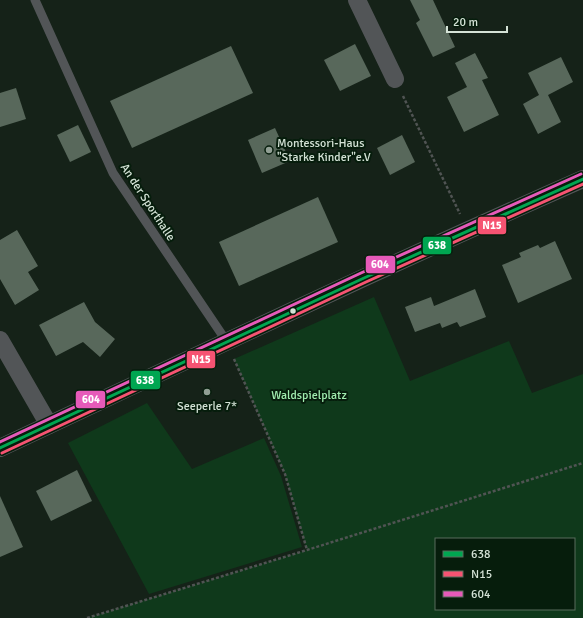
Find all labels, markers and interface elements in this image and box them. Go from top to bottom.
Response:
scale bar [447,8,507,34]
text: 20 m [453,15,478,30]
place label: Montessori-Haus "Starke Kinder"e.V [277,136,371,165]
marker: Montessori-Haus "Starke Kinder"e.V [264,145,274,155]
street label: An der Sporthalle [117,161,178,244]
line badge: N15 [477,216,507,235]
text: N15 [482,219,502,232]
line badge: 638 [422,236,452,255]
text: 638 [428,239,446,252]
line badge: 604 [365,255,396,274]
text: 604 [371,258,389,271]
unlabelled marker [288,306,298,316]
line badge: N15 [186,350,216,369]
text: N15 [191,353,211,366]
line badge: 638 [130,370,161,390]
text: 638 [136,374,154,387]
marker: Seeperle 7* [202,387,212,397]
park label: Waldspielplatz [271,388,347,403]
line badge: 604 [75,390,106,409]
text: 604 [82,393,100,406]
place label: Seeperle 7* [177,399,237,414]
legend [435,538,575,610]
text: 638 [471,547,490,562]
text: N15 [471,567,492,582]
text: 604 [471,587,491,602]

